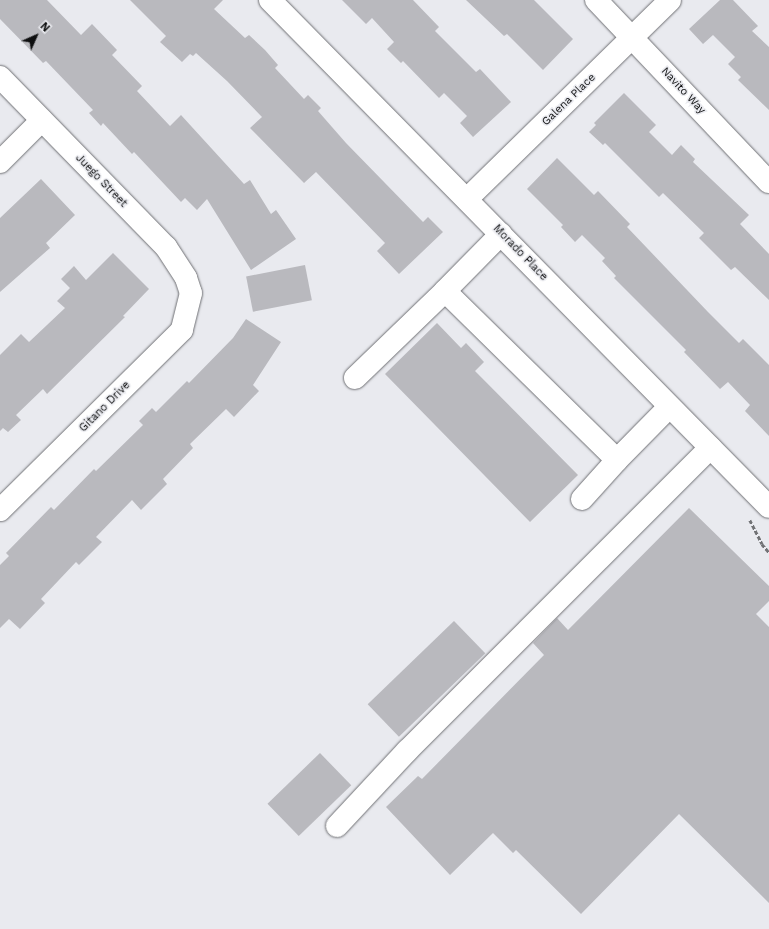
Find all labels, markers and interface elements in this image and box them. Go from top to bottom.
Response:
north arrow [16,16,56,56]
text: N [37,20,52,35]
street label: Navito Way [658,65,708,117]
street label: Galena Place [539,71,599,129]
street label: Juego Street [72,152,130,210]
street label: Morado Place [490,222,550,284]
street label: Gitano Drive [77,379,133,435]

